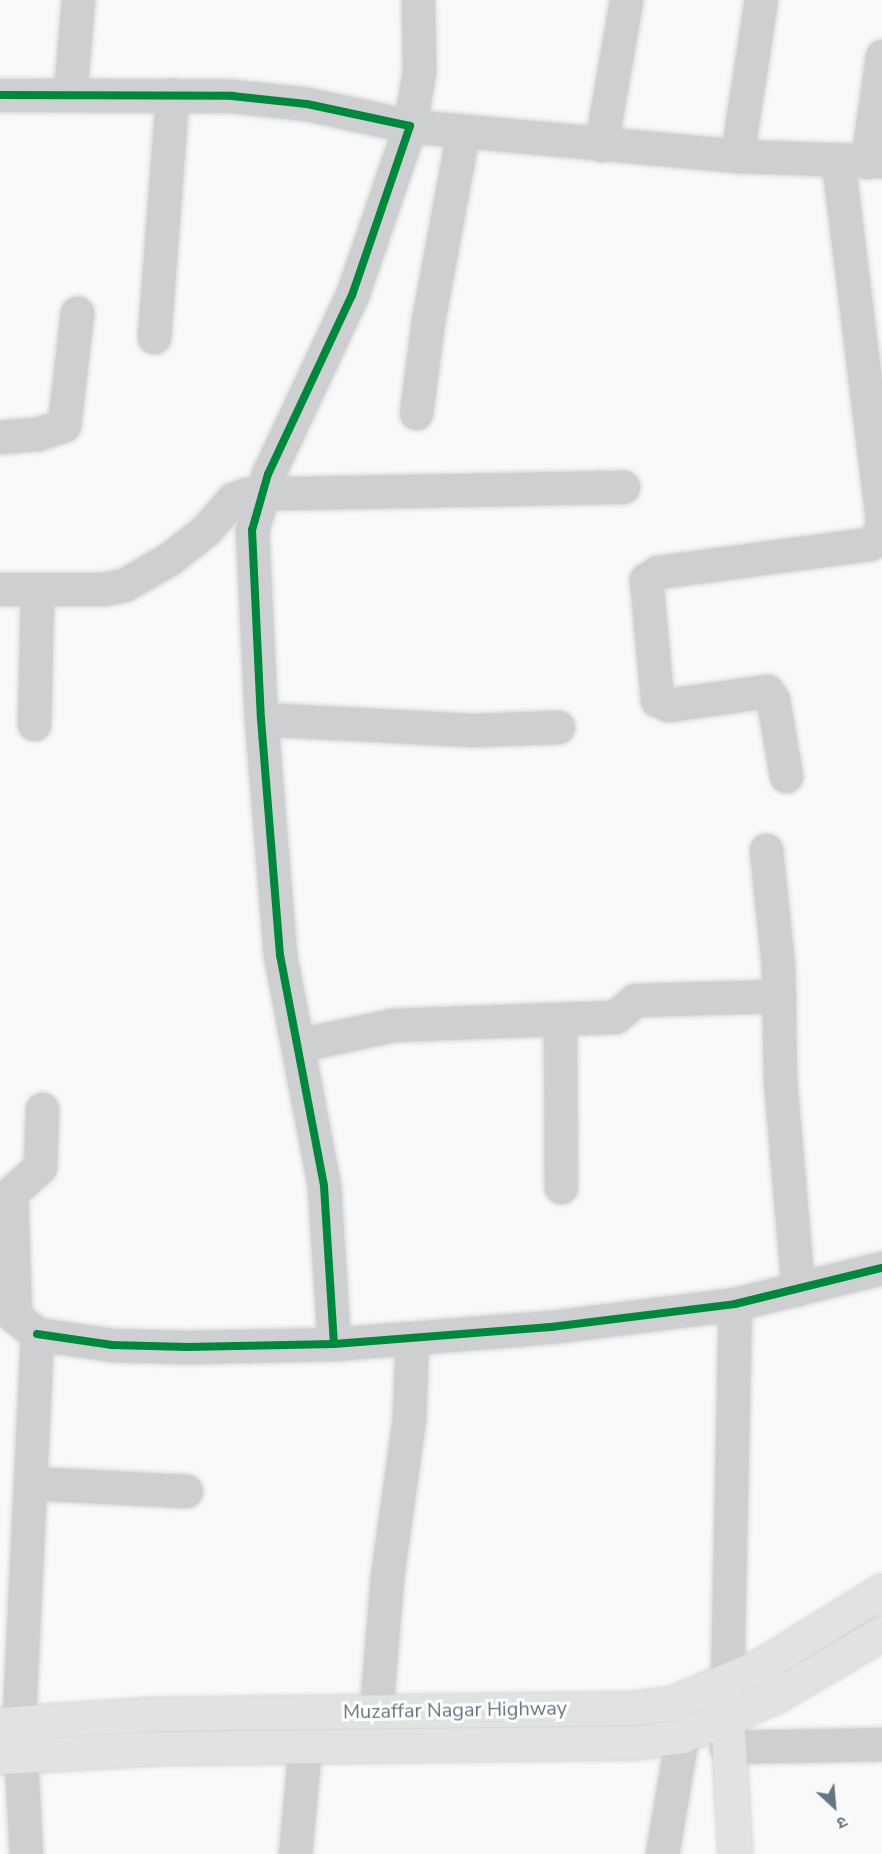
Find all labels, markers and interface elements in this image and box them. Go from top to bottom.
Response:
street label: Muzaffar Nagar Highway [343,1696,567,1724]
north arrow [804,1776,864,1836]
text: उ [833,1810,851,1834]

